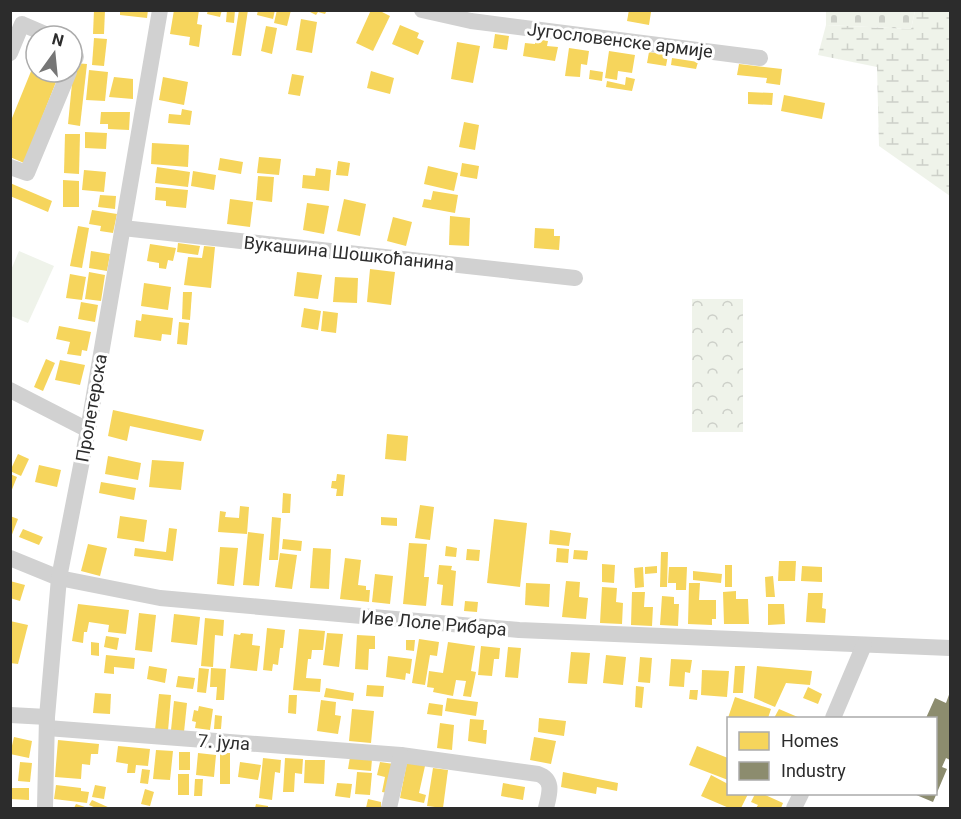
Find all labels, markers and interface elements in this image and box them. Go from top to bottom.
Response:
street label: Југословенске армије [526,18,714,62]
north arrow [24,24,84,84]
text: N [50,29,66,51]
street label: Вукашина Шошкоћанина [243,232,455,274]
street label: Пролетерска [71,352,111,464]
street label: Иве Лоле Рибара [360,606,508,640]
legend [727,717,937,795]
street label: 7. јула [197,730,251,754]
text: Homes [781,730,839,751]
text: Industry [781,760,846,781]

